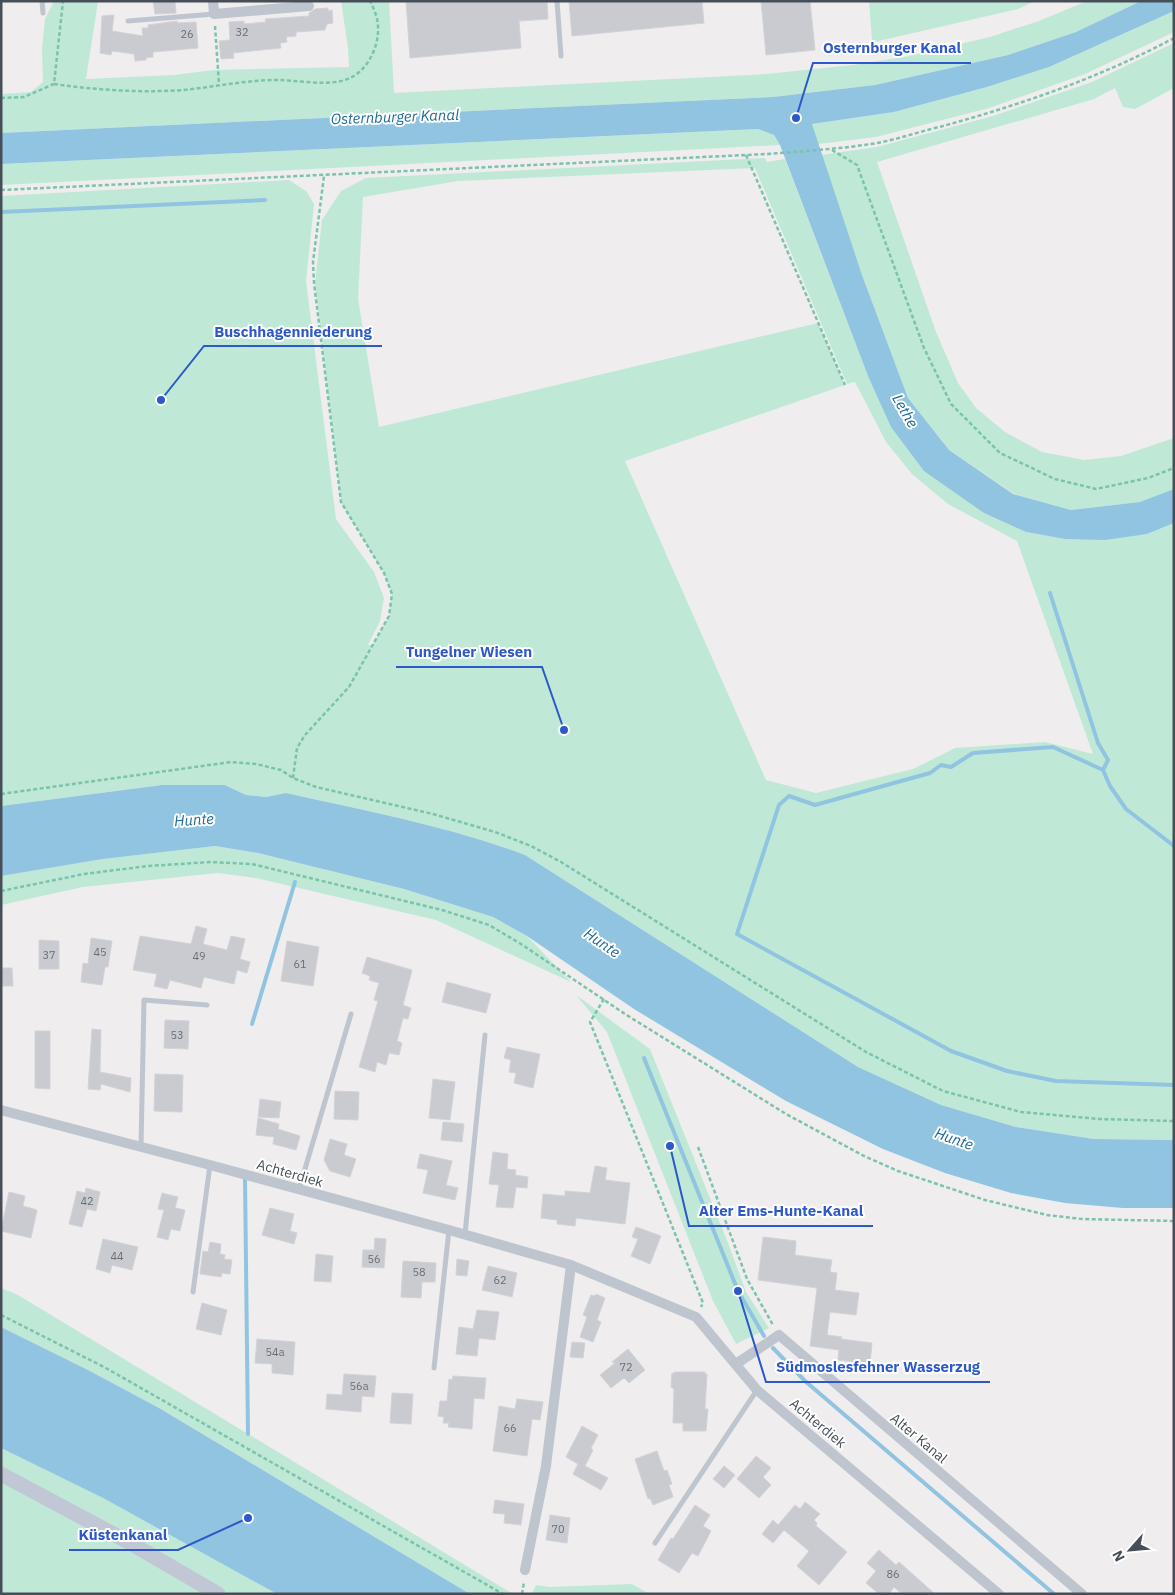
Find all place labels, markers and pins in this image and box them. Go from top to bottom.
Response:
callout: Osternburger Kanal [813,33,971,63]
callout: Buschhagenniederung [204,316,382,346]
callout: Tungelner Wiesen [396,637,542,667]
callout: Alter Ems-Hunte-Kanal [689,1196,873,1226]
callout: Südmoslesfehner Wasserzug [766,1352,990,1382]
callout: Küstenkanal [69,1520,178,1550]

